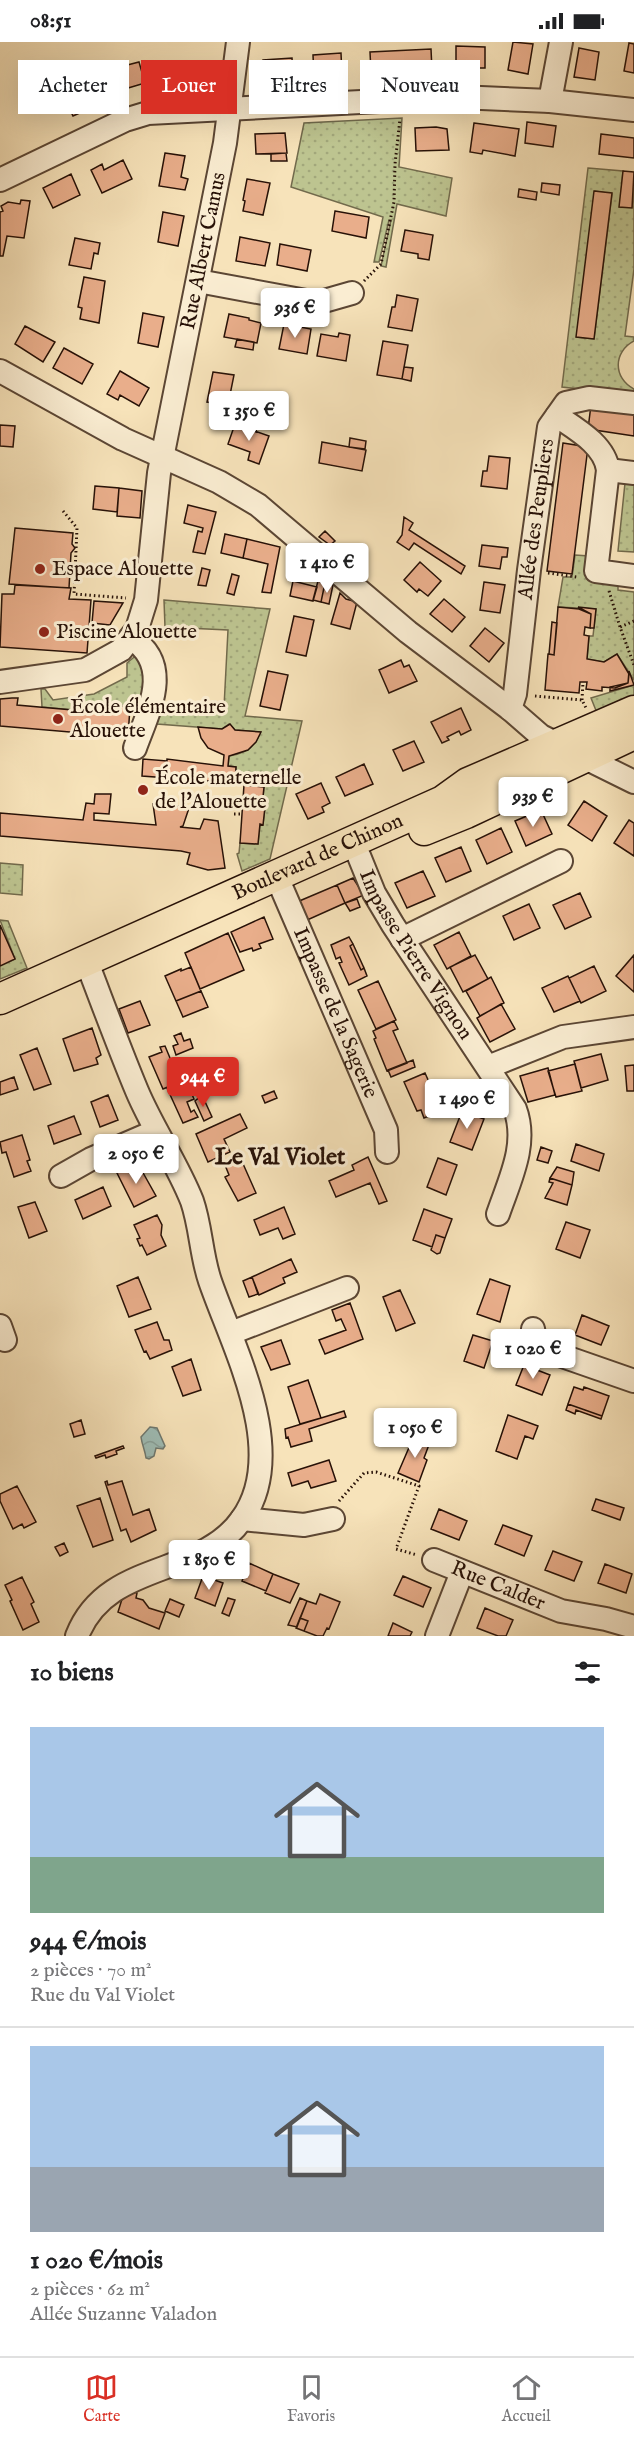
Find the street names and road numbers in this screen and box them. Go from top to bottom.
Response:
street label: Rue Albert Camus [175,170,232,332]
street label: Allée des Peupliers [512,437,561,602]
street label: Boulevard de Chinon [228,807,407,907]
street label: Impasse Pierre Vignon [352,866,479,1045]
street label: Impasse de la Sagerie [287,923,384,1103]
street label: Rue Calder [447,1555,549,1617]

